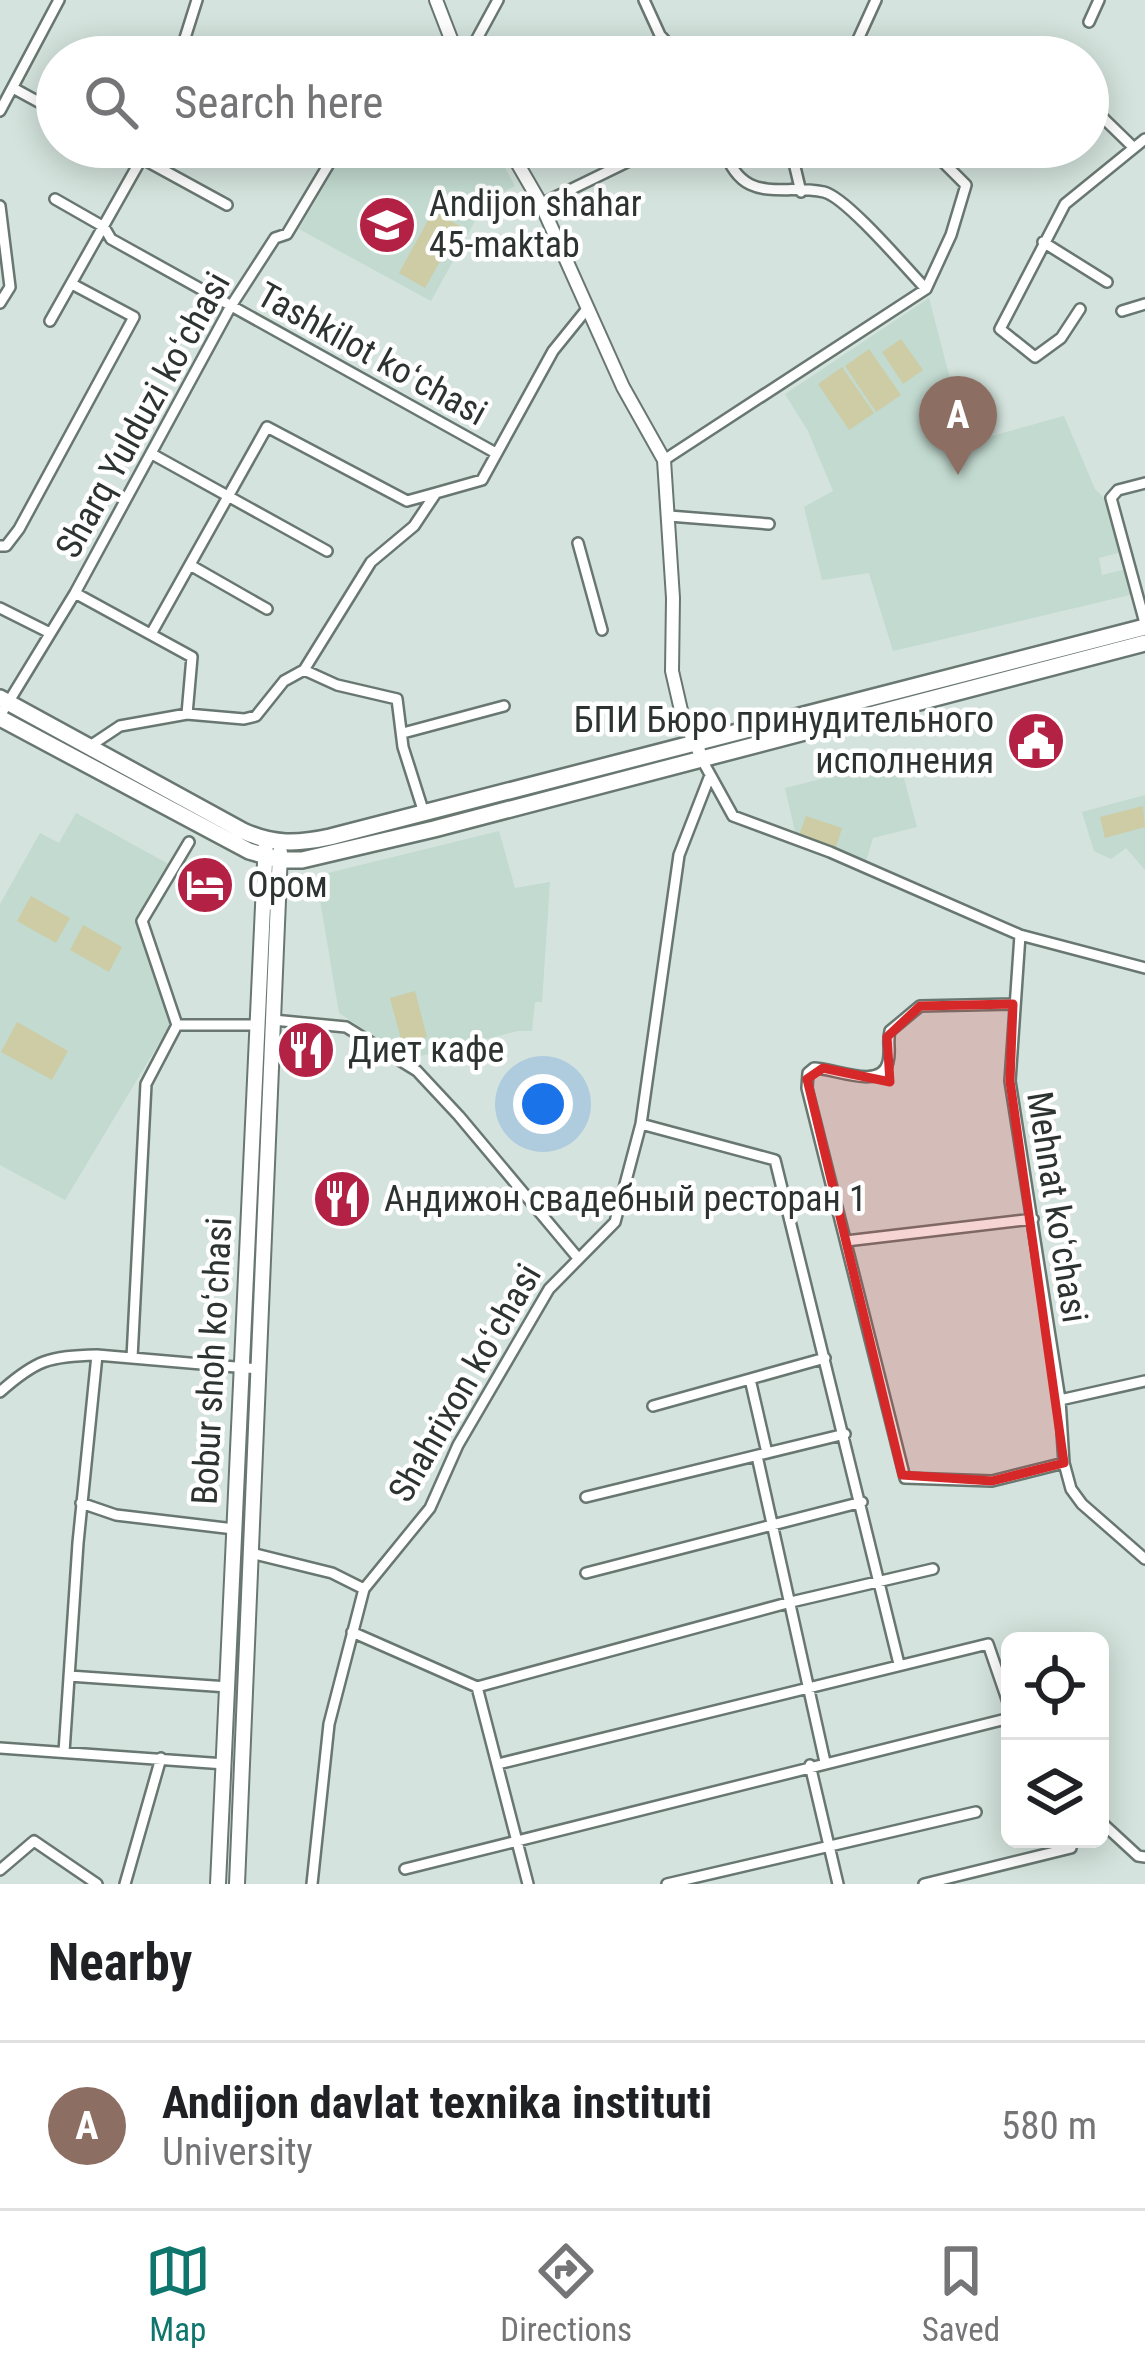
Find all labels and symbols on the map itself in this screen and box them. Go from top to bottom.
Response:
place label: Andijon shahar 45-maktab [429,183,642,266]
school or university icon: Andijon shahar 45-maktab [356,194,418,256]
street label: Sharq Yulduzi koʻchasi [47,265,239,565]
street label: Tashkilot koʻchasi [250,274,494,434]
pin: A [919,376,997,475]
place label: БПИ Бюро принудительного исполнения [574,699,994,782]
public building icon: БПИ Бюро принудительного исполнения [1005,710,1067,772]
hotel icon: Ором [174,854,236,916]
place label: Ором [247,864,328,906]
restaurant icon: Диет кафе [275,1019,337,1081]
place label: Диет кафе [348,1029,504,1071]
your location [513,1074,573,1134]
street label: Mehnat koʻchasi [1018,1089,1096,1325]
restaurant icon: Андижон свадебный ресторан 1 [311,1168,373,1230]
place label: Андижон свадебный ресторан 1 [384,1178,867,1220]
street label: Bobur shoh koʻchasi [183,1216,241,1506]
street label: Shahrixon koʻchasi [380,1257,550,1509]

